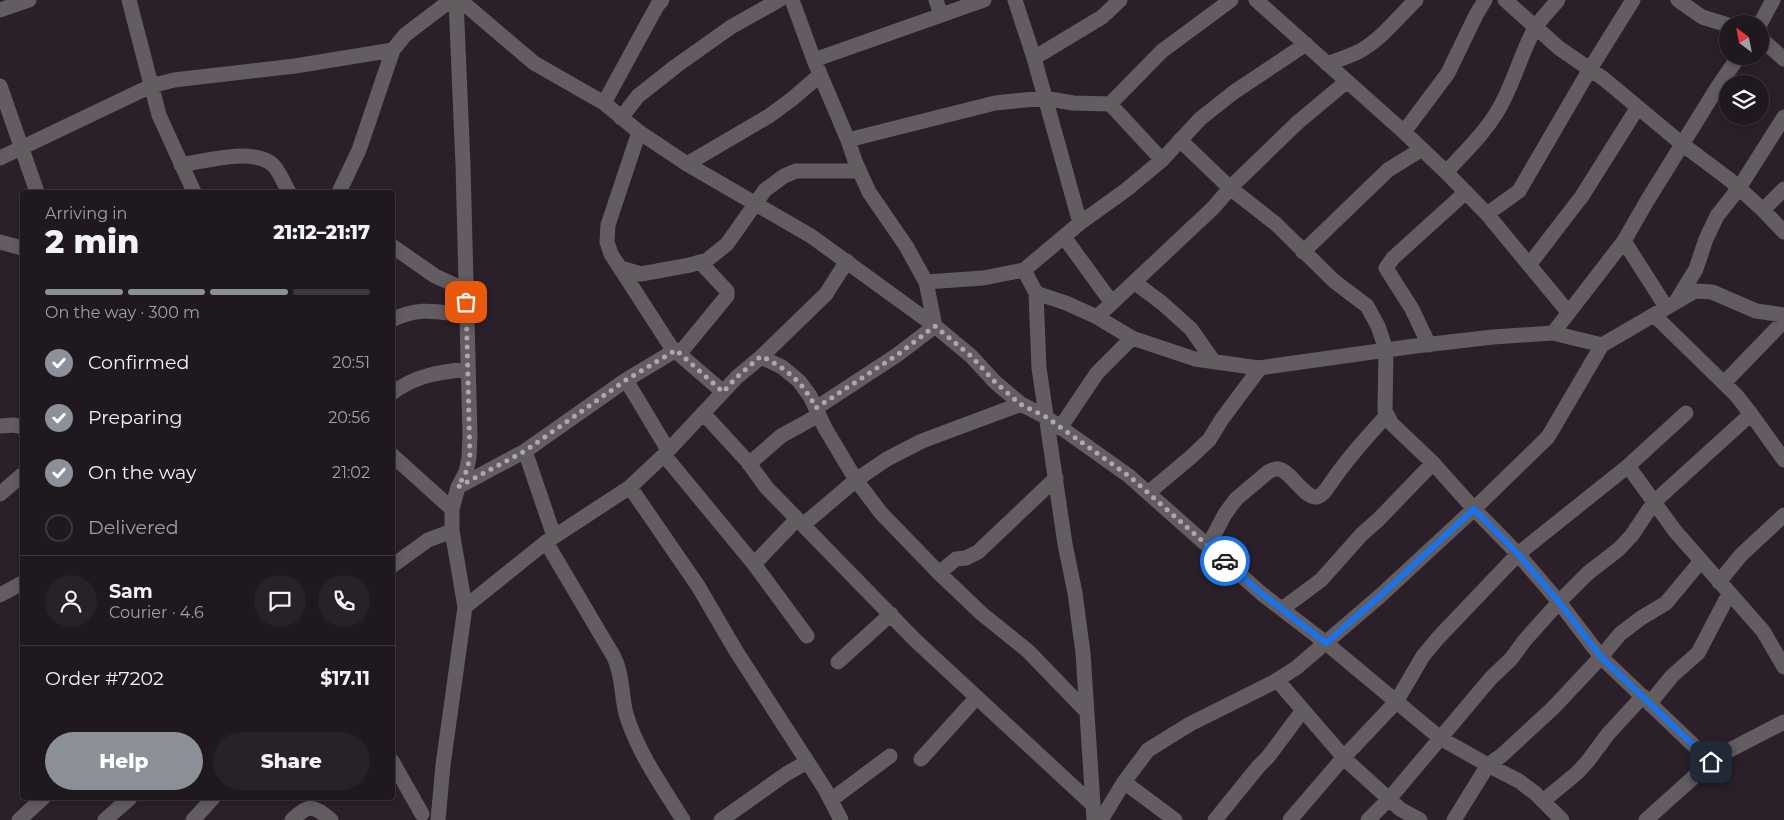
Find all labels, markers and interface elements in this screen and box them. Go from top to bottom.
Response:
north arrow [1719,15,1769,65]
map controls [1719,15,1769,125]
button: layers [1719,75,1769,125]
text: Arriving in [45,204,127,223]
text: 21:12–21:17 [273,221,370,244]
text: 2 min [45,222,139,261]
pin [445,281,487,323]
icon: bag [452,288,480,316]
text: On the way · 300 m [45,303,200,322]
icon: check [45,349,73,377]
text: Confirmed [88,351,189,374]
text: 20:51 [332,353,370,372]
icon: check [45,404,73,432]
text: Preparing [88,406,183,429]
text: 20:56 [328,408,370,427]
icon: check [45,459,73,487]
text: On the way [88,461,196,484]
text: 21:02 [332,463,370,482]
text: Delivered [88,516,179,539]
courier [1200,536,1250,586]
icon: car [1211,547,1239,575]
button: person [45,575,97,627]
button: chat [254,575,306,627]
button: phone [318,575,370,627]
text: Sam [109,580,153,603]
text: Courier · 4.6 [109,603,204,622]
text: Order #7202 [45,667,164,690]
text: $17.11 [320,667,370,690]
button: Help [45,732,203,790]
button: Share [213,732,370,790]
pin [1690,741,1732,783]
icon: home [1697,748,1725,776]

